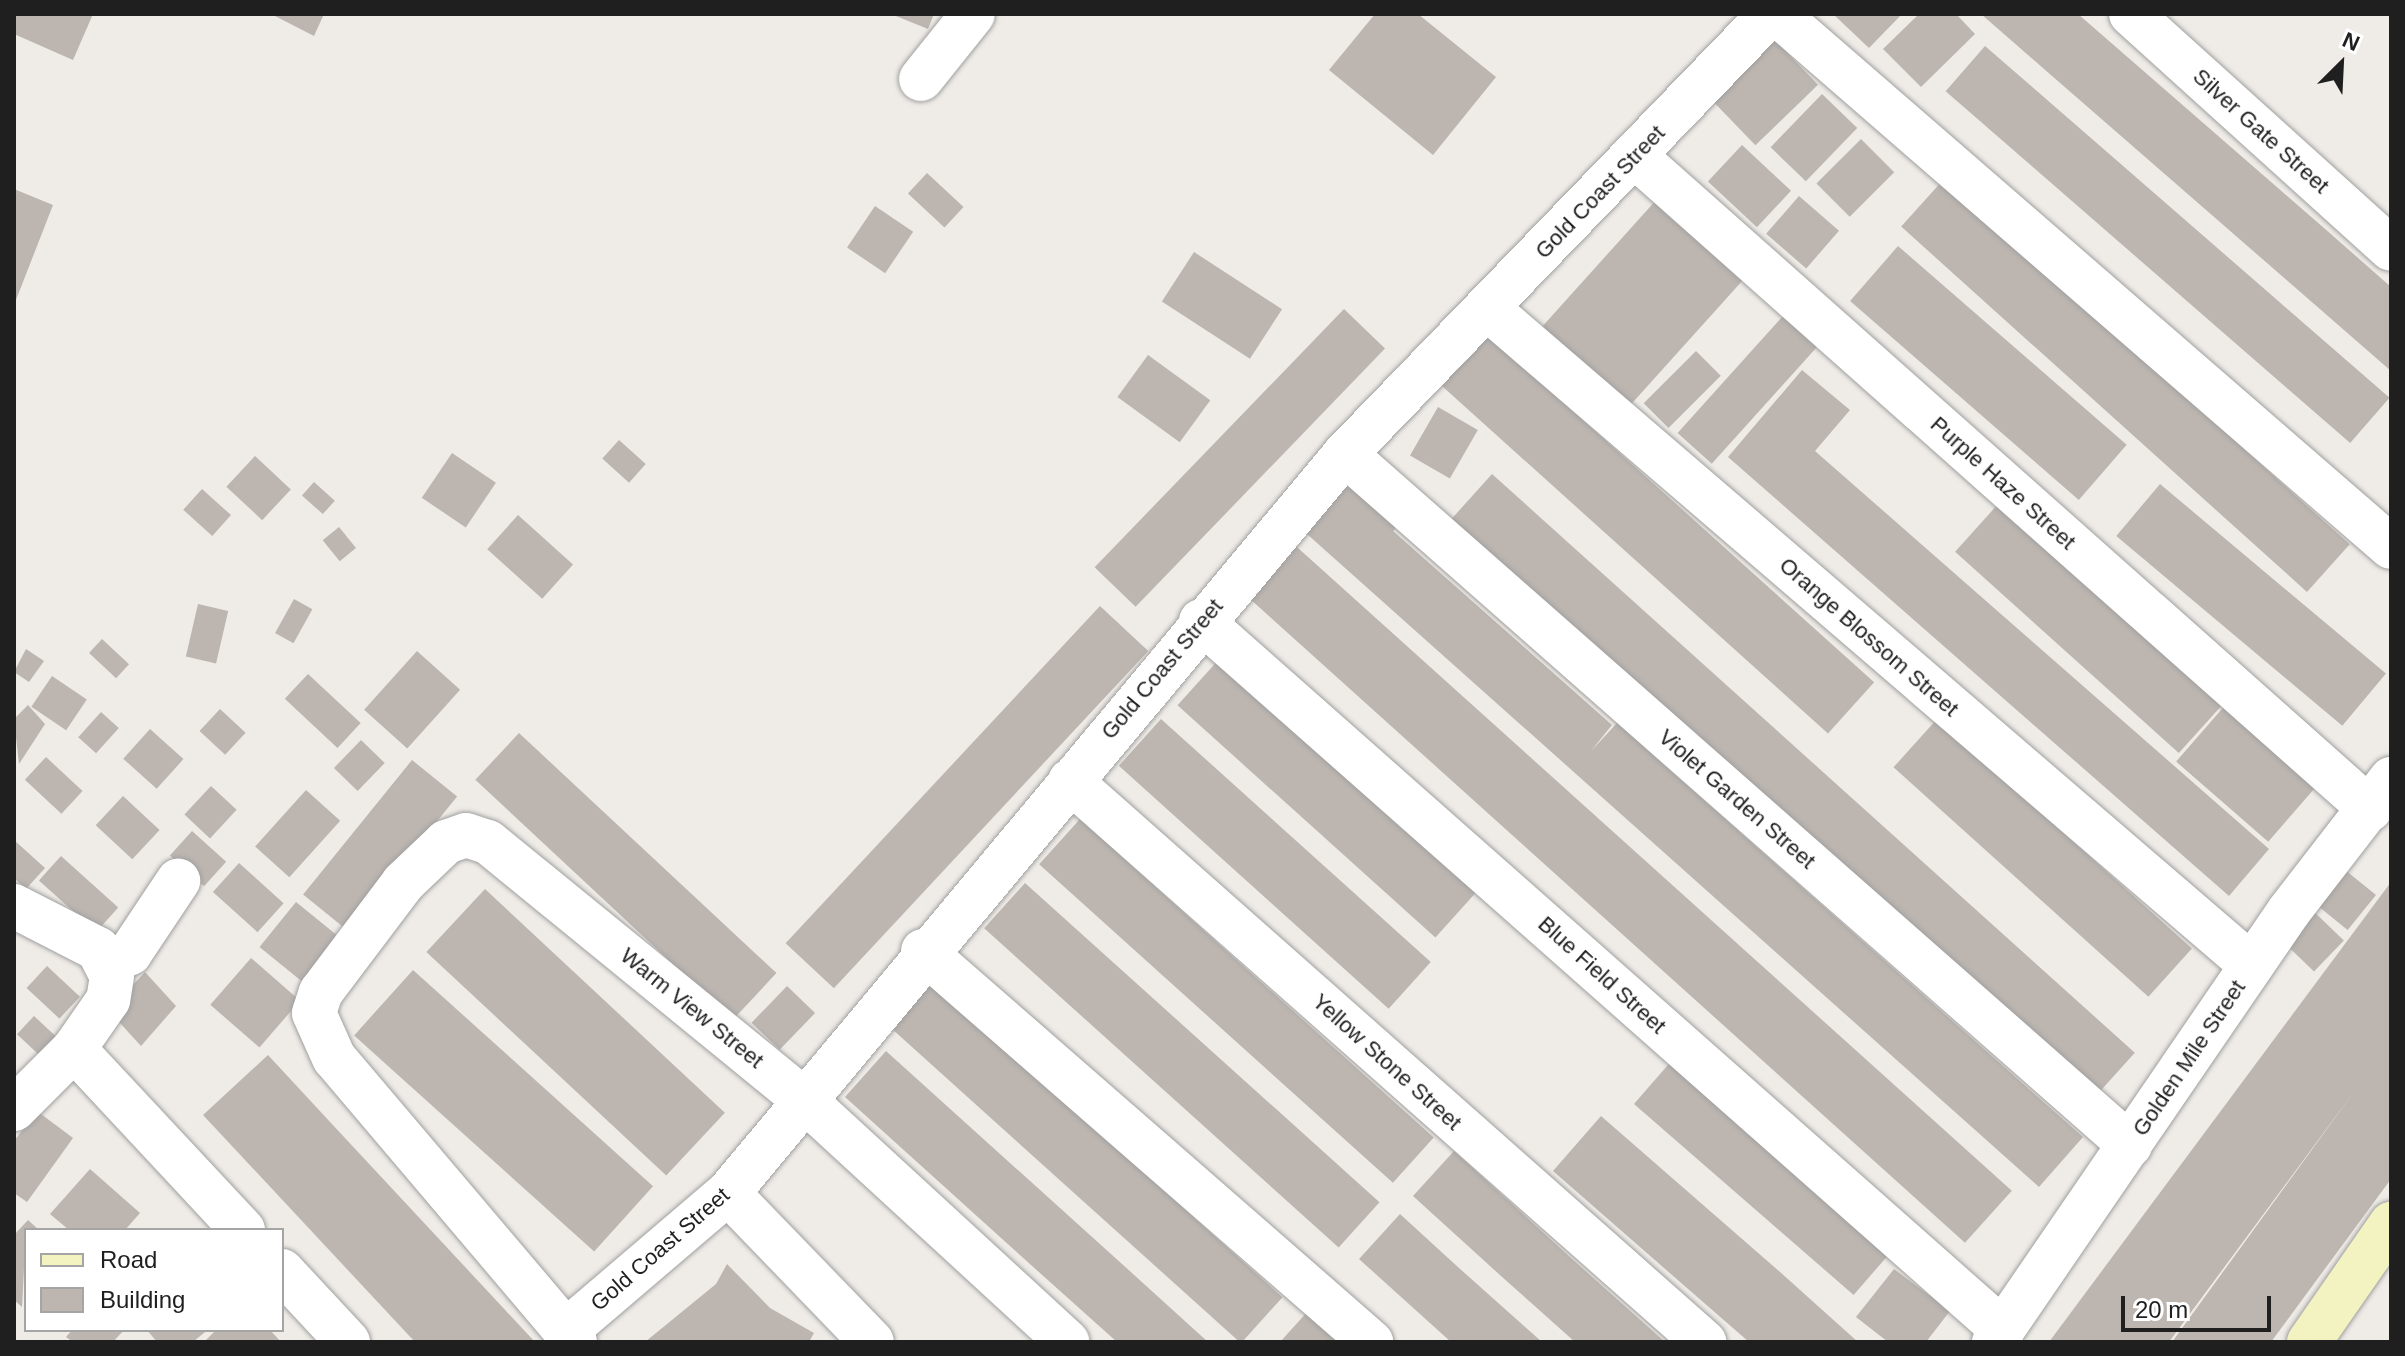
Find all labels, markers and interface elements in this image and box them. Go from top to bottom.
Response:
north arrow [2301,24,2381,104]
text: N [2339,27,2363,56]
street label: Silver Gate Street [2188,63,2334,199]
street label: Gold Coast Street [1530,120,1670,264]
street label: Purple Haze Street [1925,411,2081,555]
street label: Orange Blossom Street [1774,552,1964,722]
street label: Gold Coast Street [1096,594,1228,744]
street label: Violet Garden Street [1653,724,1821,874]
street label: Blue Field Street [1533,911,1671,1039]
street label: Warm View Street [615,942,769,1074]
street label: Golden Mile Street [2127,975,2251,1141]
street label: Yellow Stone Street [1307,988,1467,1136]
street label: Gold Coast Street [585,1182,735,1316]
legend [24,1228,284,1332]
text: Road [100,1246,157,1273]
scale bar [2125,1280,2275,1330]
text: Building [100,1286,185,1313]
text: 20 m [2135,1296,2188,1323]

